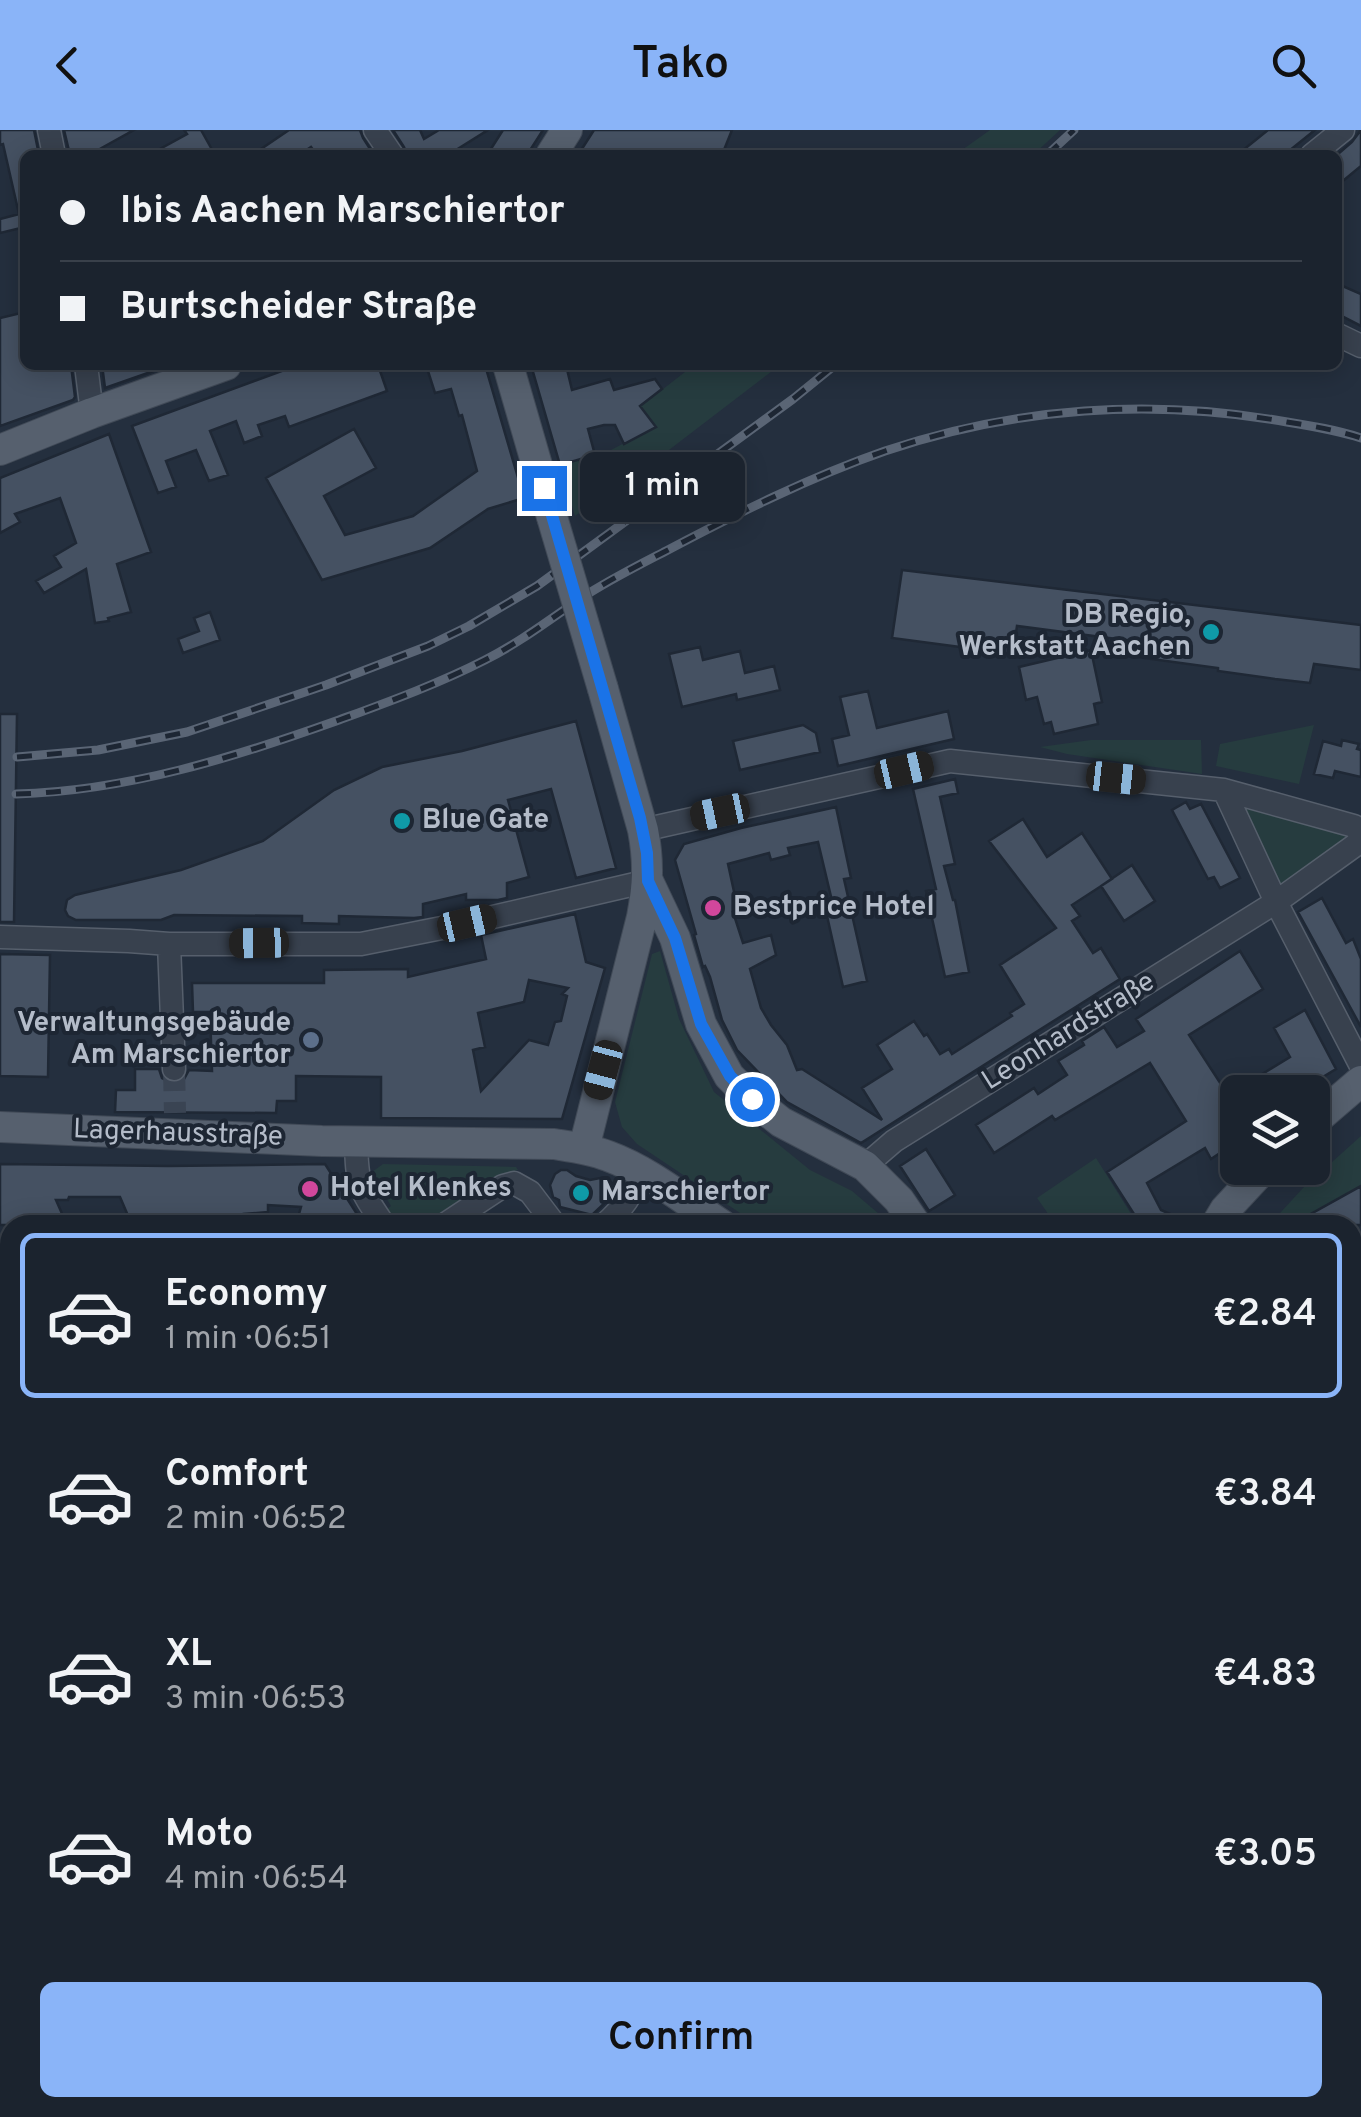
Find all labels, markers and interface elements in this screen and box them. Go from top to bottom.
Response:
text: Tako [632,37,729,94]
icon: back [40,38,95,93]
icon: search [1266,38,1321,93]
text: Ibis Aachen Marschiertor [120,188,565,237]
text: Burtscheider Straße [120,284,477,333]
callout: 1 min [579,453,744,523]
route end [522,466,567,511]
text: 1 min [625,467,700,507]
place label: DB Regio, Werkstatt Aachen [959,598,1191,666]
marker: DB Regio, Werkstatt Aachen [1200,621,1222,643]
car [871,749,937,791]
car [1085,760,1147,796]
car [688,791,752,833]
place label: Blue Gate [422,803,549,839]
marker: Blue Gate [391,810,413,832]
place label: Bestprice Hotel [733,890,935,926]
marker: Bestprice Hotel [702,897,724,919]
car [434,902,500,944]
car [229,927,289,959]
street label: Leonhardstraße [976,964,1162,1100]
place label: Verwaltungsgebäude Am Marschiertor [17,1006,291,1074]
marker: Verwaltungsgebäude Am Marschiertor [300,1029,322,1051]
car [581,1037,625,1103]
map controls [1220,1075,1330,1185]
button: layers [1220,1075,1330,1185]
route start [730,1077,775,1122]
street label: Lagerhausstraße [72,1112,284,1156]
place label: Hotel Klenkes [330,1171,512,1207]
place label: Marschiertor [601,1175,770,1211]
marker: Hotel Klenkes [299,1178,321,1200]
marker: Marschiertor [570,1182,592,1204]
icon: car [45,1271,135,1361]
text: Economy [165,1271,327,1320]
text: €2.84 [1213,1291,1317,1340]
text: 1 min · 06:51 [165,1320,331,1360]
icon: car [45,1451,135,1541]
text: Comfort [165,1451,309,1500]
text: €3.84 [1214,1471,1317,1520]
text: 2 min · 06:52 [165,1500,347,1540]
icon: car [45,1631,135,1721]
text: XL [165,1631,212,1680]
text: €4.83 [1213,1651,1317,1700]
text: 3 min · 06:53 [165,1680,346,1720]
icon: car [45,1811,135,1901]
text: Moto [165,1811,253,1860]
text: €3.05 [1214,1831,1317,1880]
text: 4 min · 06:54 [165,1860,348,1900]
button: Confirm [40,1982,1322,2097]

